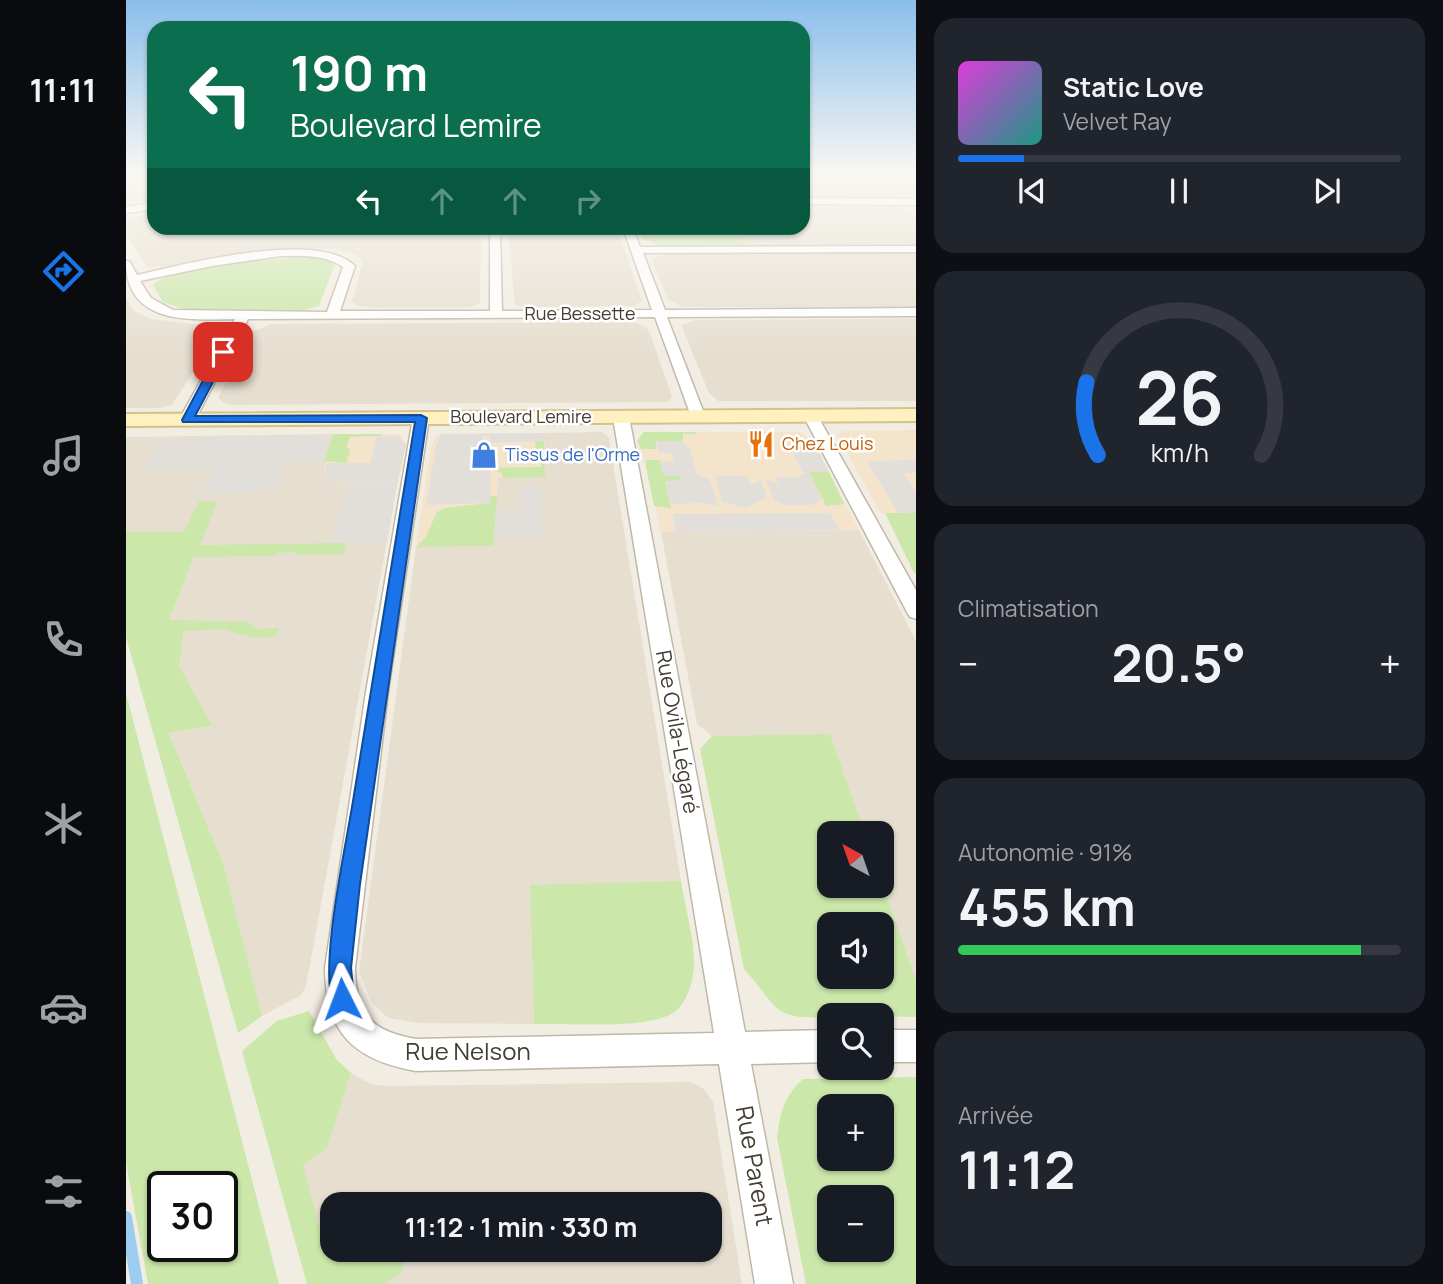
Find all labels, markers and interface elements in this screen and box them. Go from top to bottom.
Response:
text: 190 m [290,39,428,106]
icon: left [175,49,266,140]
text: 11:11 [29,68,97,112]
text: Static Love [1063,69,1204,105]
text: Boulevard Lemire [290,103,542,147]
text: Velvet Ray [1063,105,1172,137]
icon: previous [1013,172,1051,210]
icon: pause [1160,172,1198,210]
icon: next [1308,172,1346,210]
icon: left [350,182,388,220]
icon: ahead [423,182,461,220]
icon: ahead [496,182,534,220]
icon: right [569,182,607,220]
icon: directions [39,247,88,296]
street label: Rue Bessette [524,301,636,325]
pin [193,322,253,382]
icon: arrive [204,333,242,371]
text: 26 [1135,347,1224,447]
street label: Boulevard Lemire [450,404,592,428]
restaurant icon: Chez Louis [746,429,776,459]
icon: music [39,431,88,480]
place label: Chez Louis [782,431,873,455]
text: km/h [1150,435,1209,470]
shop icon: Tissus de l'Orme [469,440,499,470]
place label: Tissus de l'Orme [505,442,640,466]
text: Climatisation [958,592,1099,624]
icon: phone [39,615,88,664]
text: 20.5° [1111,627,1246,698]
text: − [958,637,979,689]
text: + [1379,637,1401,689]
street label: Rue Ovila-Légaré [650,648,706,816]
icon: climate [39,799,88,848]
north arrow [817,821,894,898]
map controls [817,821,894,1262]
text: Autonomie · 91% [958,836,1132,868]
text: 455 km [958,871,1136,942]
button: sound [817,912,894,989]
position arrow [305,962,379,1036]
icon: car [39,983,88,1032]
button: search [817,1003,894,1080]
street label: Rue Nelson [405,1034,531,1067]
button: + [817,1094,894,1171]
text: Arrivée [958,1099,1033,1131]
street label: Rue Parent [729,1103,782,1228]
text: 11:12 [958,1134,1075,1205]
icon: filters [39,1167,88,1216]
speed limit sign: 30 [147,1171,238,1262]
button: − [817,1185,894,1262]
text: 11:12 · 1 min · 330 m [405,1209,637,1245]

